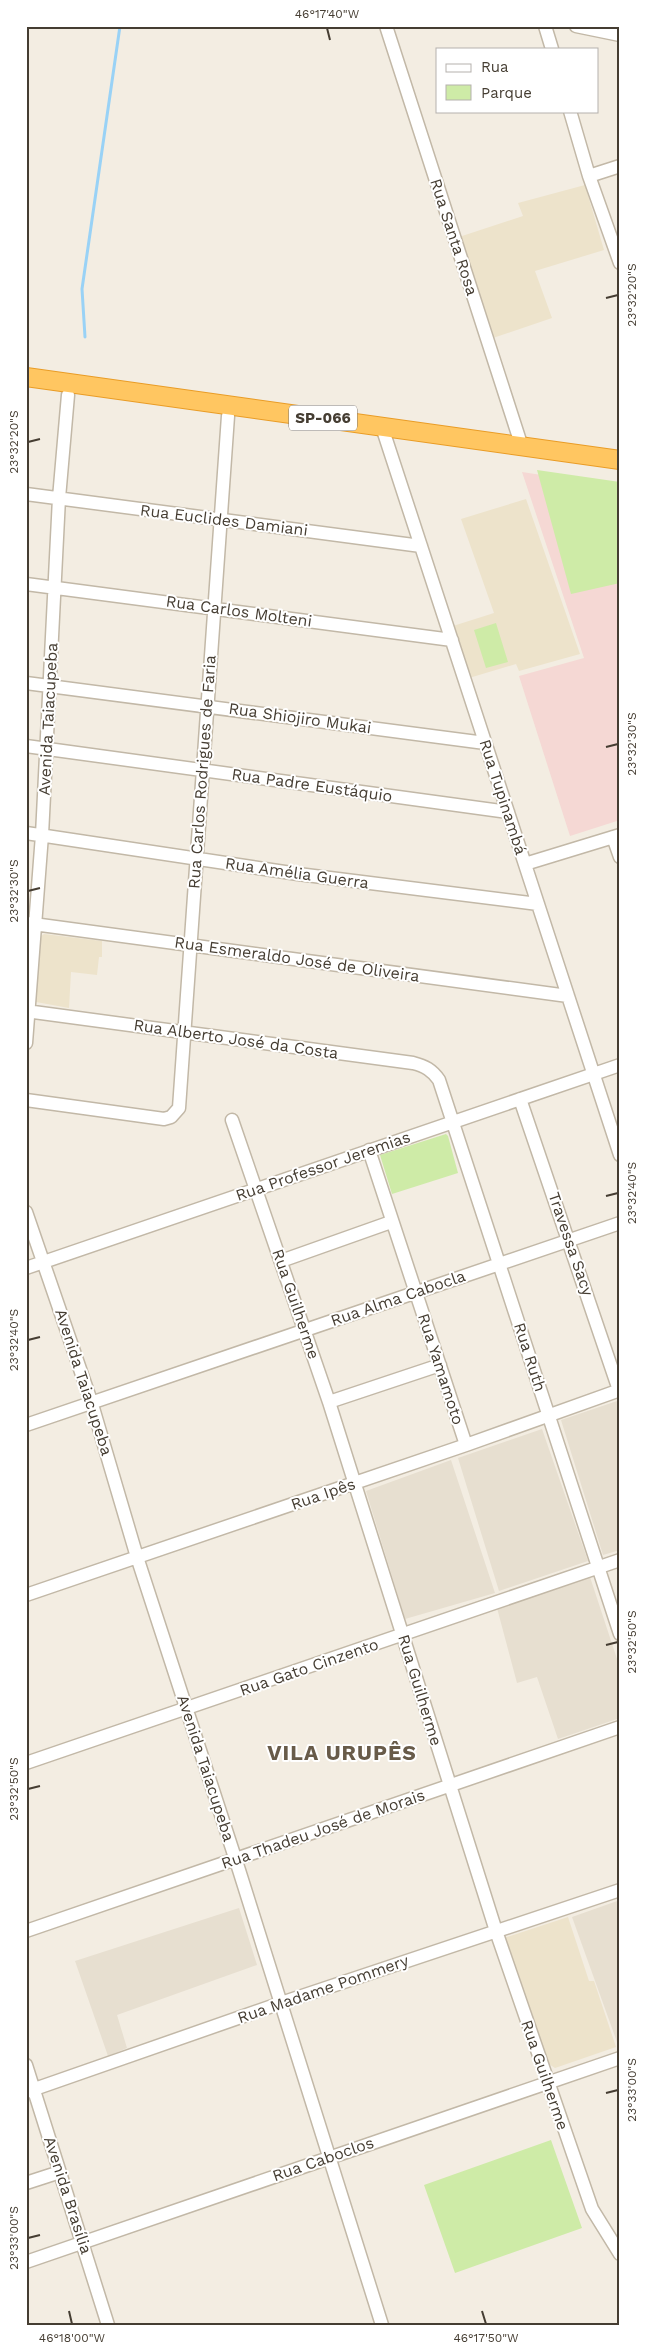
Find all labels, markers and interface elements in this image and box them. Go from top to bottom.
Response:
text: 46°17'40"W [295,7,360,21]
legend [436,48,598,112]
text: Rua [481,58,509,76]
text: Parque [481,84,532,102]
street label: Rua Santa Rosa [426,176,482,298]
text: 23°32'20"S [625,263,639,327]
road number: SP-066 [289,406,357,430]
text: 23°32'20"S [7,410,21,474]
street label: Rua Euclides Damiani [139,500,309,540]
street label: Rua Carlos Molteni [165,591,313,631]
street label: Avenida Taiacupeba [35,642,61,796]
street label: Rua Carlos Rodrigues de Faria [184,654,220,890]
street label: Rua Shiojiro Mukai [227,699,373,737]
text: 23°32'30"S [625,712,639,776]
street label: Rua Tupinambá [475,737,531,857]
street label: Rua Padre Eustáquio [230,764,394,806]
street label: Rua Amélia Guerra [224,854,370,892]
text: 23°32'30"S [7,859,21,923]
street label: Rua Esmeraldo José de Oliveira [173,932,421,986]
street label: Rua Alberto José da Costa [132,1015,340,1063]
street label: Rua Professor Jeremias [233,1127,413,1205]
text: 23°32'40"S [625,1162,639,1224]
street label: Travessa Sacy [544,1190,598,1299]
street label: Rua Guilherme [268,1246,324,1362]
street label: Rua Alma Cabocla [328,1266,468,1330]
street label: Avenida Taiacupeba [51,1306,117,1458]
text: 23°32'40"S [7,1309,21,1371]
street label: Rua Yamamoto [414,1311,468,1427]
street label: Rua Ruth [510,1320,550,1394]
street label: Rua Ipês [288,1474,358,1514]
text: 23°32'50"S [625,1610,639,1674]
street label: Rua Guilherme [394,1632,446,1748]
street label: Rua Gato Cinzento [237,1634,381,1700]
street label: Avenida Taiacupeba [173,1692,239,1844]
district label: VILA URUPÊS [267,1740,417,1765]
text: 23°32'50"S [7,1757,21,1821]
street label: Rua Thadeu José de Morais [219,1785,427,1873]
street label: Rua Madame Pommery [235,1950,412,2027]
street label: Rua Guilherme [517,2017,573,2133]
text: 23°33'00"S [625,2058,639,2122]
street label: Rua Caboclos [270,2133,376,2185]
street label: Avenida Brasília [40,2134,96,2256]
text: 23°33'00"S [7,2206,21,2270]
text: 46°18'00"W [39,2331,106,2345]
text: 46°17'50"W [453,2331,519,2345]

